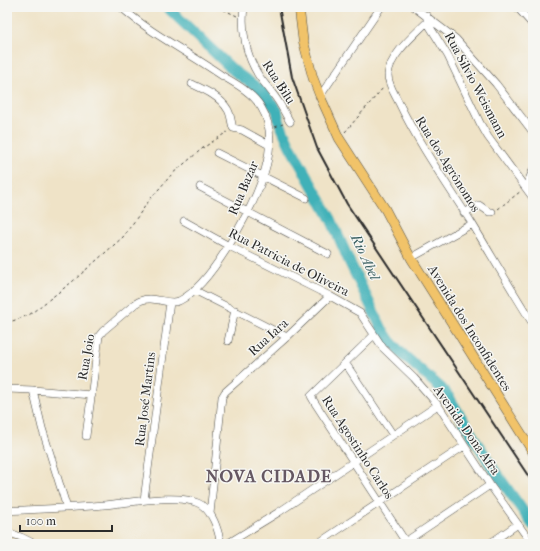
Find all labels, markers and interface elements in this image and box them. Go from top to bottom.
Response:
street label: Rua Silvio Weismann [442,29,510,141]
street label: Rua Bilu [259,58,299,107]
street label: Rua dos Agrônomos [412,113,484,215]
street label: Rua Bazar [225,158,261,217]
street label: Rua Patricia de Oliveira [226,225,353,299]
water label: Rio Abel [347,231,384,284]
street label: Avenida dos Inconfidentes [425,261,515,394]
street label: Rua Iara [245,315,292,359]
street label: Rua Joio [75,332,98,381]
street label: Rua José Martins [132,351,158,447]
street label: Avenida Dona Afra [430,382,504,478]
street label: Rua Agostinho Carlos [319,393,397,502]
district label: NOVA CIDADE [206,466,332,486]
scale bar [20,507,112,533]
text: 100 m [26,514,56,528]

